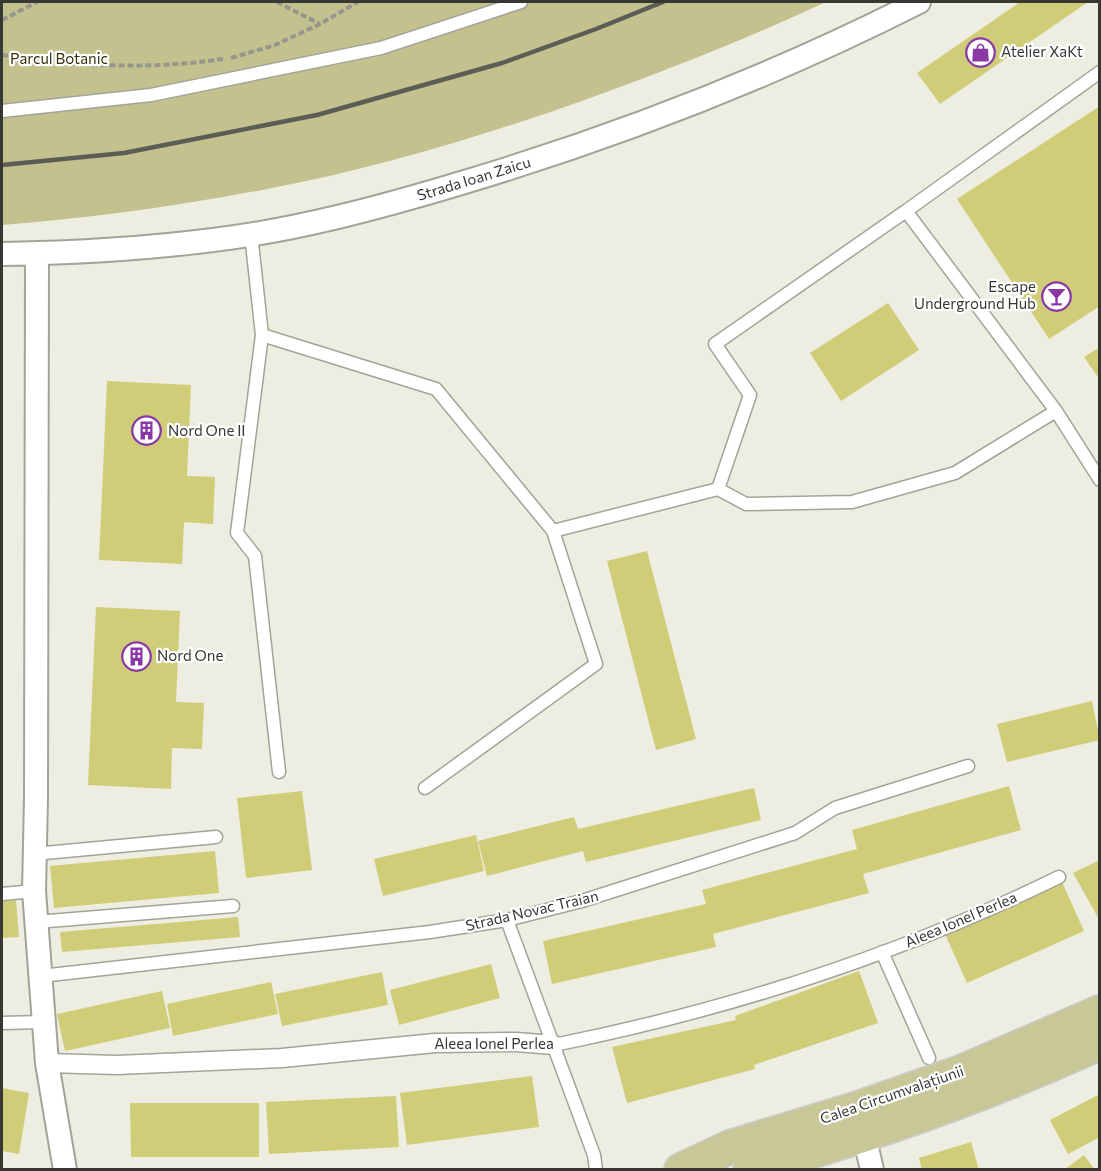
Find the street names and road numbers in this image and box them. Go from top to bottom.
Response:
street label: Strada Ioan Zaicu [415,152,533,204]
street label: Strada Novac Traian [464,886,600,934]
street label: Aleea Ionel Perlea [902,887,1019,951]
street label: Aleea Ionel Perlea [434,1034,554,1052]
street label: Calea Circumvalațiunii [817,1061,967,1129]

